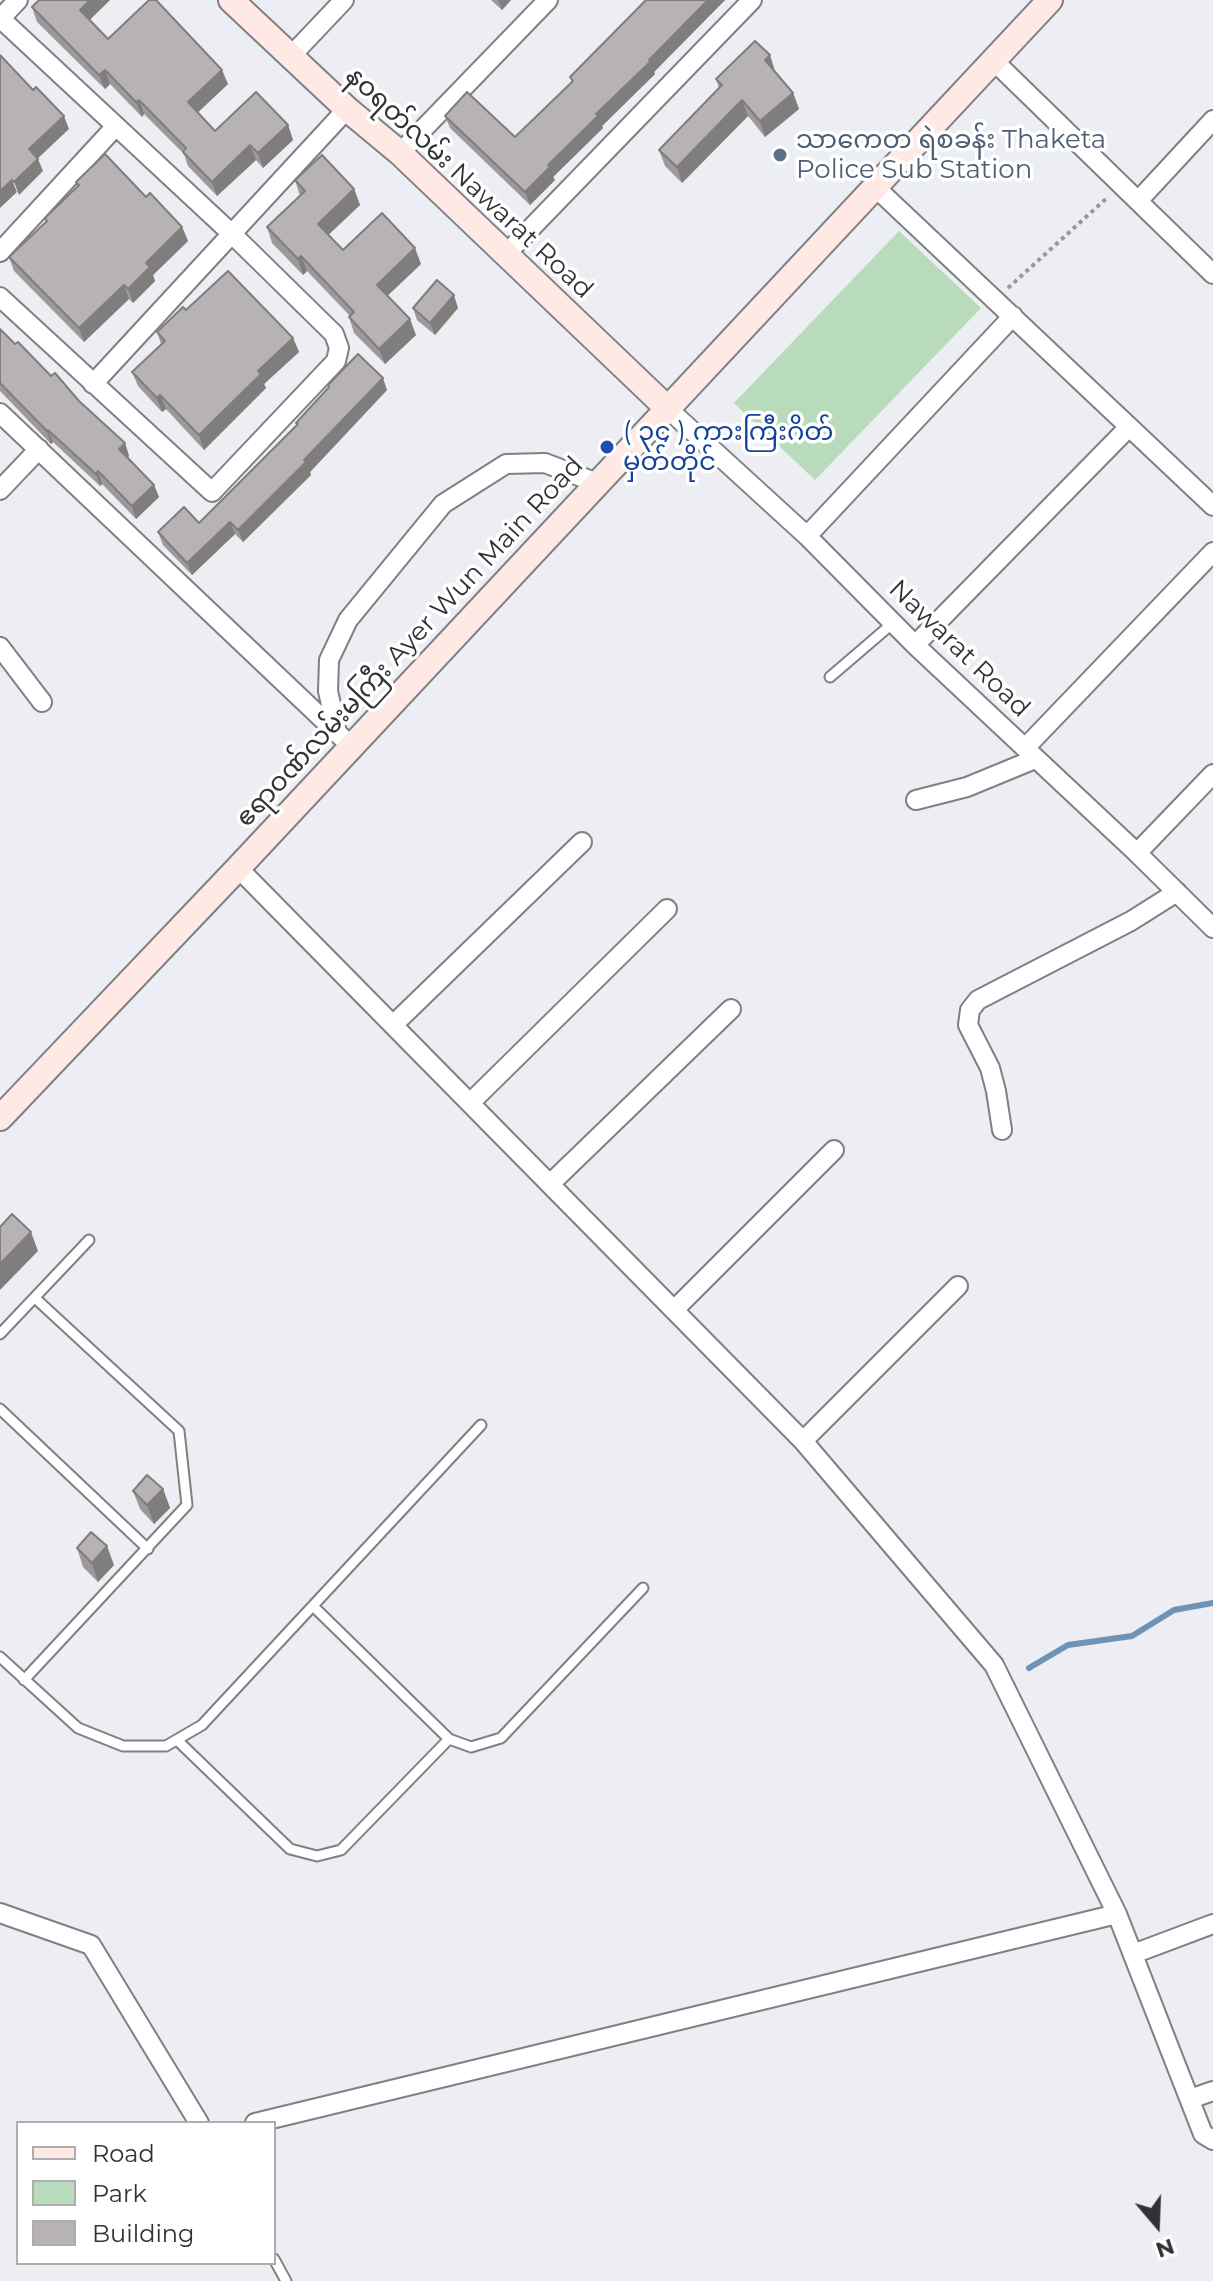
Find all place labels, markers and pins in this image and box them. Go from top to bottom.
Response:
place label: သာကေတ ရဲစခန်း Thaketa Police Sub Station [796,124,1106,186]
marker: သာကေတ ရဲစခန်း Thaketa Police Sub Station [771,146,789,164]
place label: ( ၃၄ ) ကားကြီးဂိတ် မှတ်တိုင် [623,416,833,478]
marker: ( ၃၄ ) ကားကြီးဂိတ် မှတ်တိုင် [598,438,616,456]

